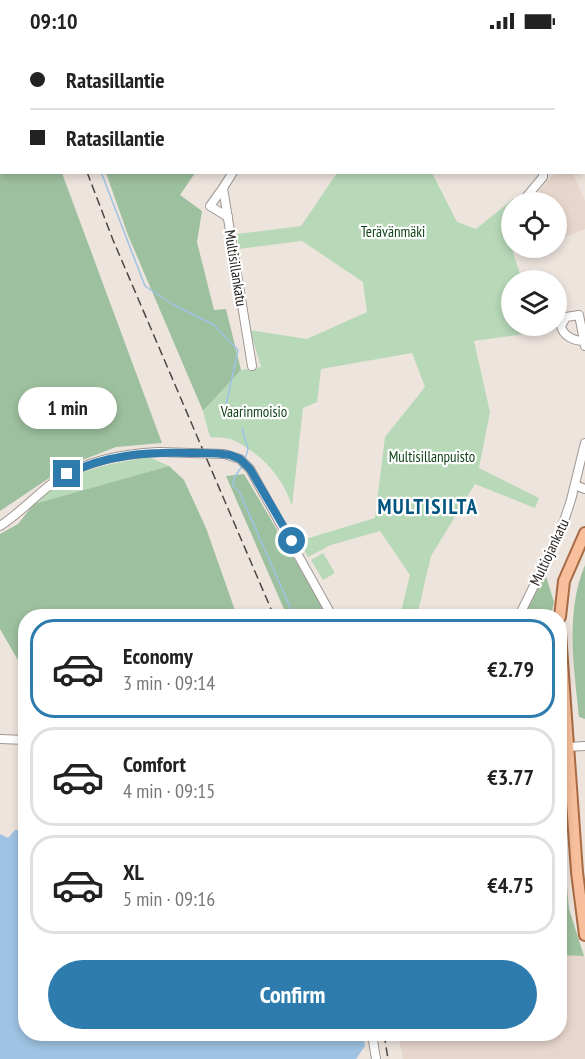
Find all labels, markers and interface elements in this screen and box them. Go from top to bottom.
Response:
text: 09:10 [30,7,78,35]
text: Ratasillantie [66,66,165,94]
text: Ratasillantie [66,124,165,152]
map controls [501,192,567,336]
button: locate [501,192,567,258]
park label: Terävänmäki [361,222,425,241]
street label: Multisillankatu [221,228,251,308]
button: layers [501,270,567,336]
callout: 1 min [17,387,116,429]
text: 1 min [47,395,88,421]
park label: Vaarinmoisio [220,402,287,421]
park label: Multisillanpuisto [389,447,475,466]
route end [53,460,80,487]
district label: MULTISILTA [377,493,479,520]
street label: Multiojankatu [525,515,573,589]
route start [278,527,305,554]
icon: car [51,642,105,696]
text: Economy [123,642,193,670]
text: €2.79 [487,655,534,683]
text: 3 min · 09:14 [123,670,215,696]
icon: car [51,750,105,804]
text: Comfort [123,750,186,778]
text: €3.77 [487,763,534,791]
text: 4 min · 09:15 [123,778,215,804]
icon: car [51,858,105,912]
text: XL [123,858,144,886]
text: €4.75 [487,871,534,899]
text: 5 min · 09:16 [123,886,215,912]
button: Confirm [48,960,537,1029]

